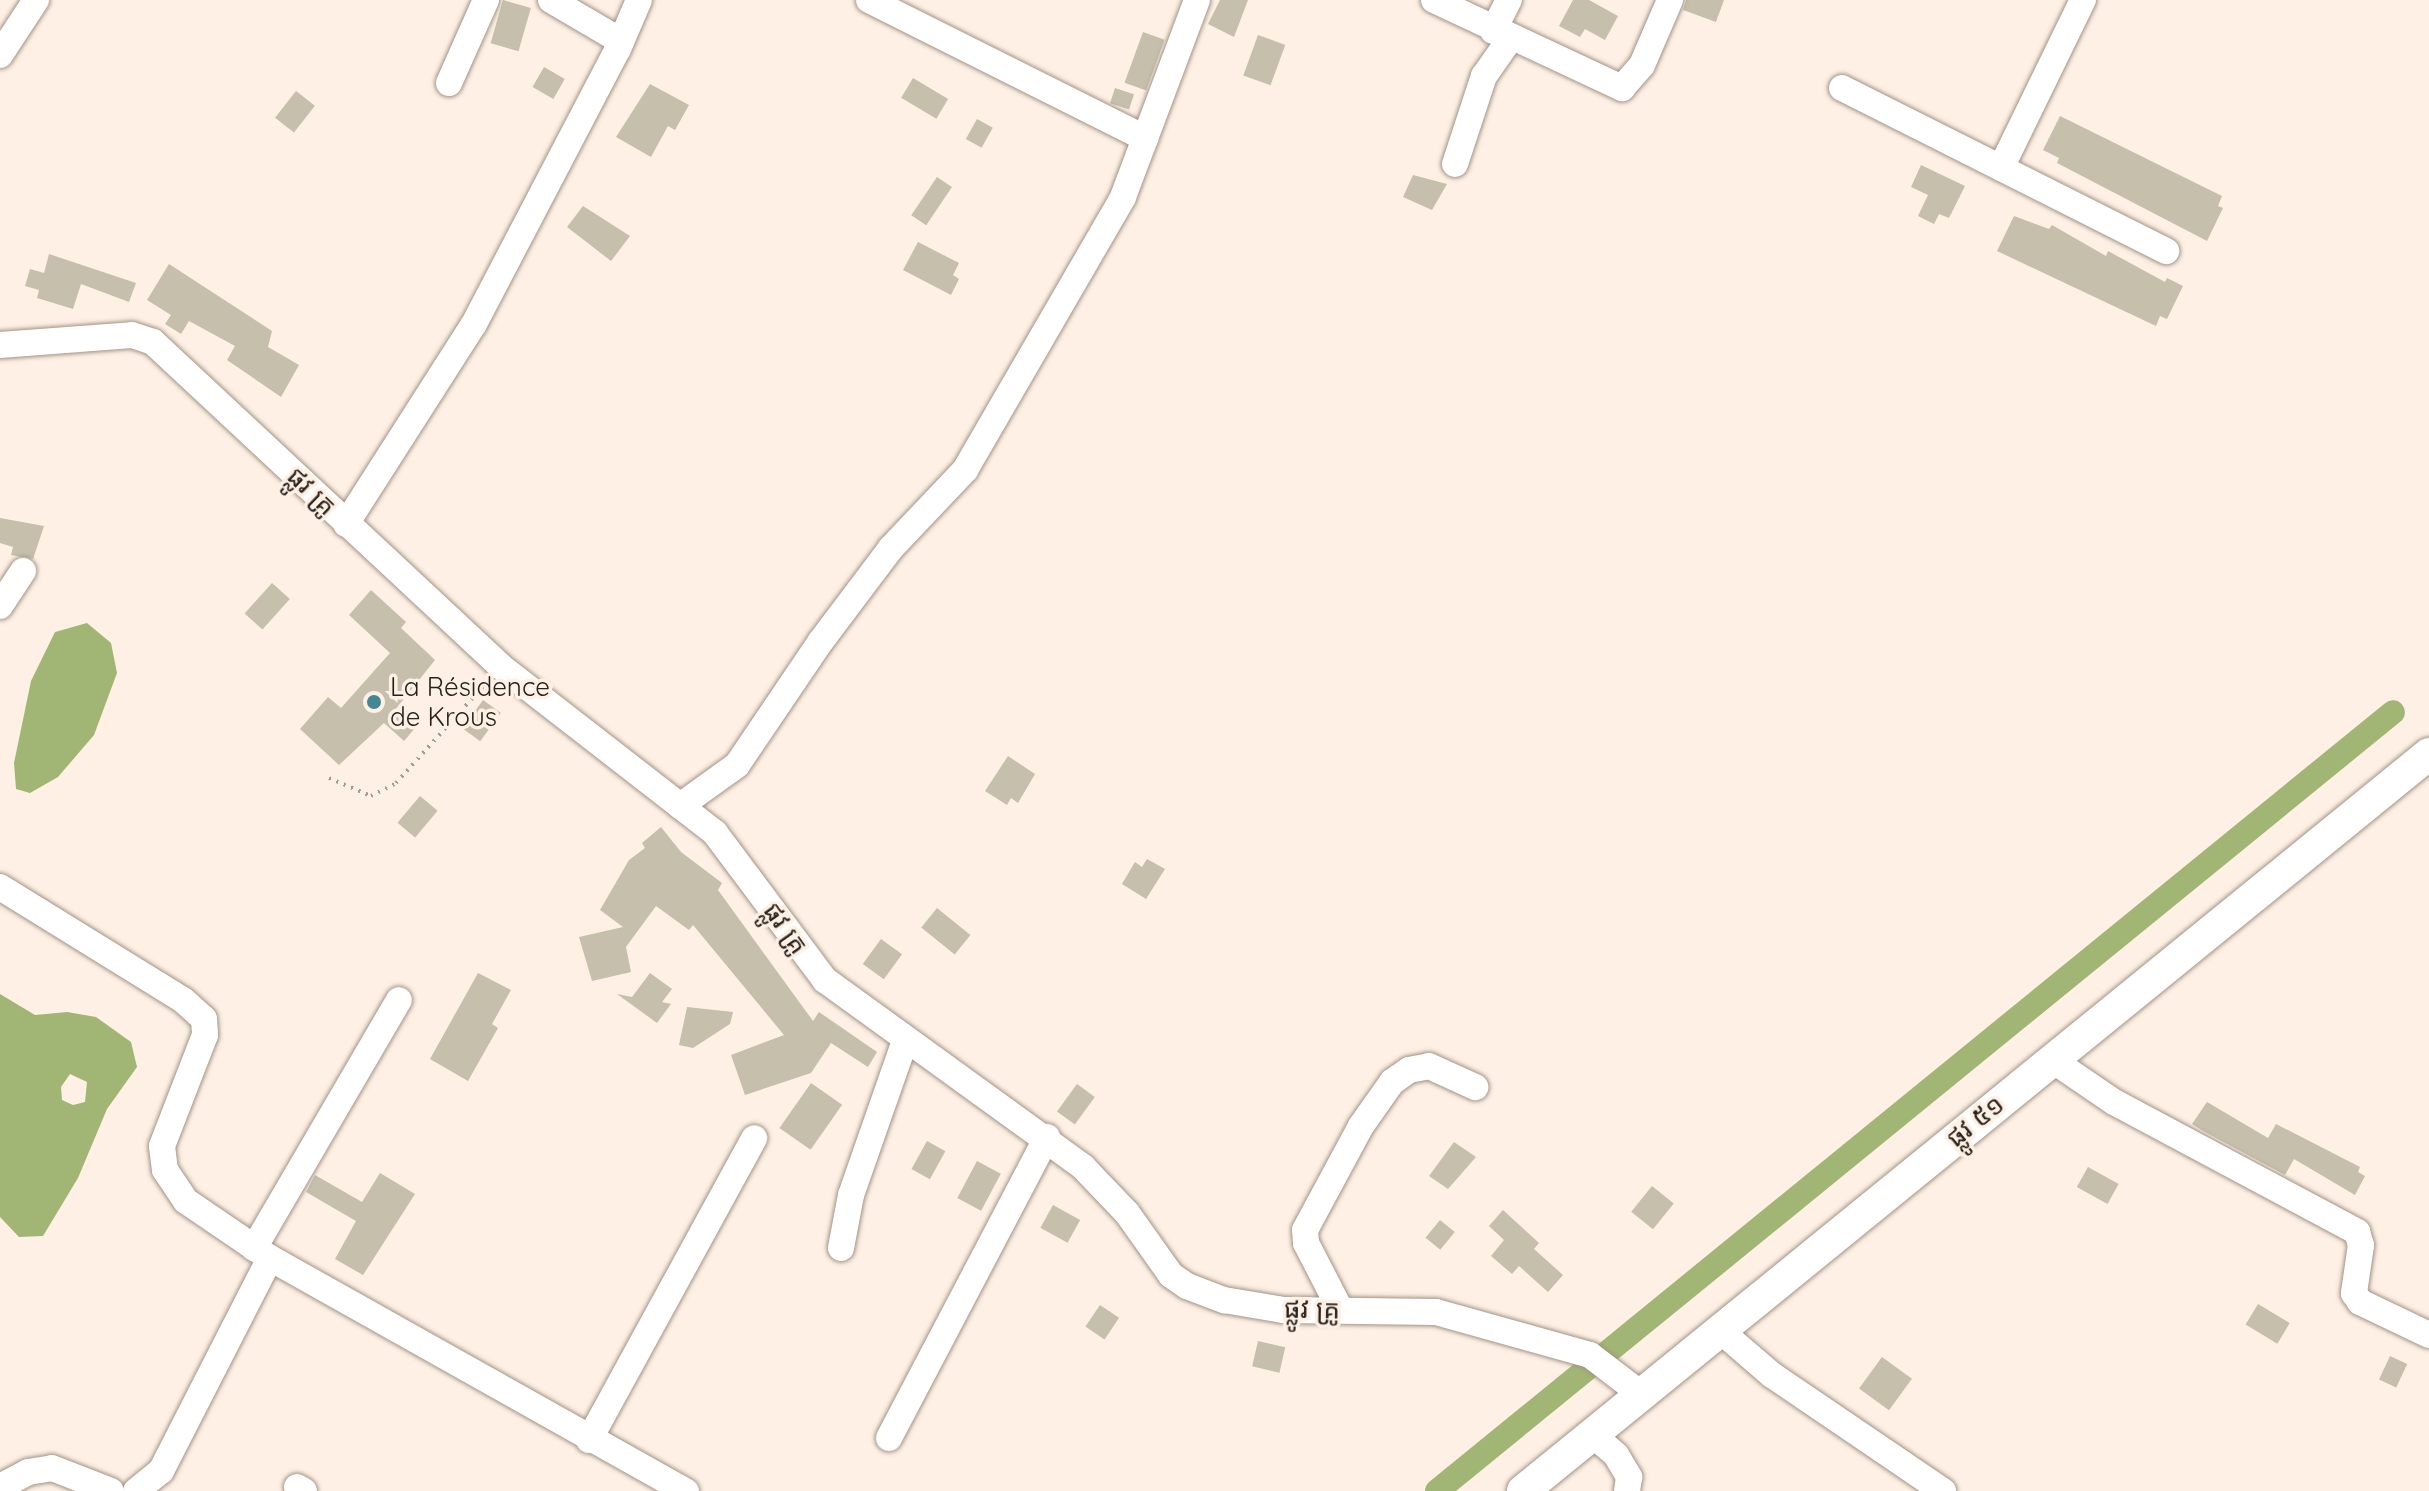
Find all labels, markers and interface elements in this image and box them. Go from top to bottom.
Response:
street label: ផ្លូវ គ្រូ [281,460,343,522]
place label: La Résidence de Krous [390,671,550,732]
marker: La Résidence de Krous [365,693,383,711]
street label: ផ្លូវ គ្រូ [757,896,815,960]
street label: ផ្លូវ ៥១ [1940,1088,2010,1154]
street label: ផ្លូវ គ្រូ [1284,1293,1340,1325]

